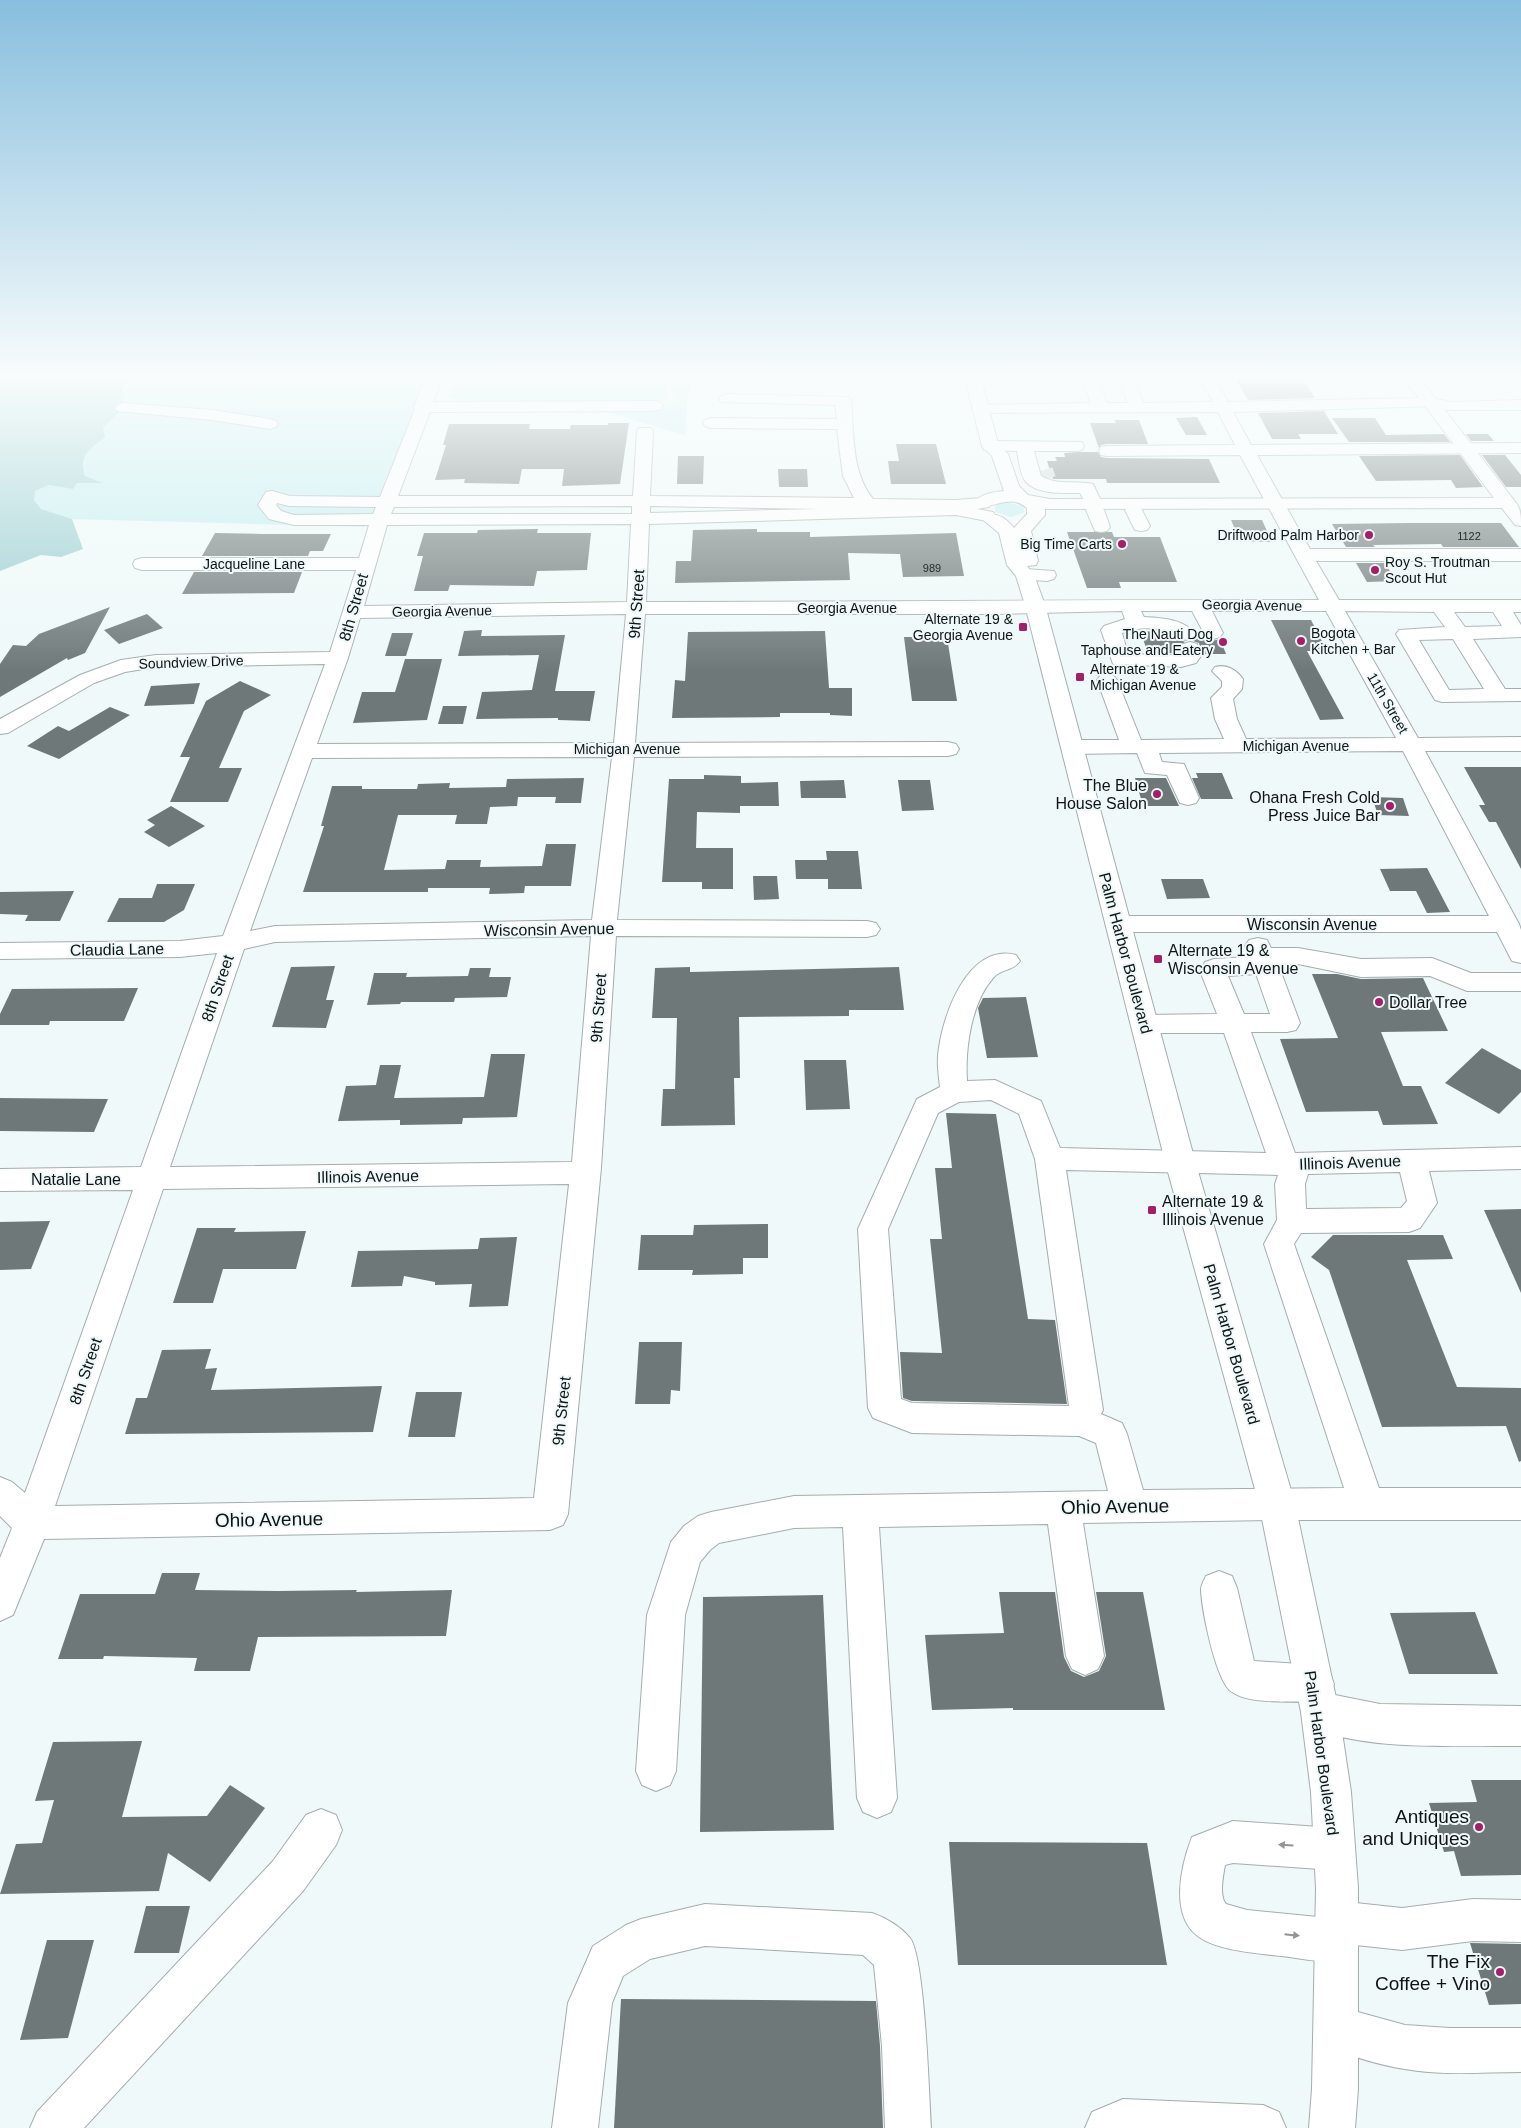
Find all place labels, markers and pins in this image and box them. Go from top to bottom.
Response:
place label: Driftwood Palm Harbor [1217,527,1359,543]
marker: Driftwood Palm Harbor [1363,529,1375,541]
place label: Big Time Carts [1020,536,1112,552]
marker: Big Time Carts [1116,538,1128,550]
place label: Roy S. Troutman Scout Hut [1385,554,1490,586]
marker: Roy S. Troutman Scout Hut [1369,564,1381,576]
place label: Alternate 19 & Georgia Avenue [913,611,1014,643]
marker: Alternate 19 & Georgia Avenue [1017,621,1029,633]
place label: Bogota Kitchen + Bar [1311,625,1396,657]
place label: The Nauti Dog Taphouse and Eatery [1081,626,1213,658]
marker: Bogota Kitchen + Bar [1295,635,1307,647]
marker: The Nauti Dog Taphouse and Eatery [1217,636,1229,648]
place label: Alternate 19 & Michigan Avenue [1090,661,1197,693]
marker: Alternate 19 & Michigan Avenue [1074,671,1086,683]
place label: The Blue House Salon [1055,777,1147,812]
marker: The Blue House Salon [1151,788,1163,800]
place label: Ohana Fresh Cold Press Juice Bar [1249,789,1381,824]
marker: Ohana Fresh Cold Press Juice Bar [1384,800,1396,812]
place label: Alternate 19 & Wisconsin Avenue [1168,942,1299,977]
marker: Alternate 19 & Wisconsin Avenue [1152,953,1164,965]
place label: Dollar Tree [1389,994,1467,1011]
marker: Dollar Tree [1373,996,1385,1008]
place label: Alternate 19 & Illinois Avenue [1162,1193,1264,1228]
marker: Alternate 19 & Illinois Avenue [1146,1204,1158,1216]
place label: Antiques and Uniques [1362,1806,1469,1849]
marker: Antiques and Uniques [1473,1821,1485,1833]
place label: The Fix Coffee + Vino [1375,1951,1490,1994]
marker: The Fix Coffee + Vino [1494,1966,1506,1978]

